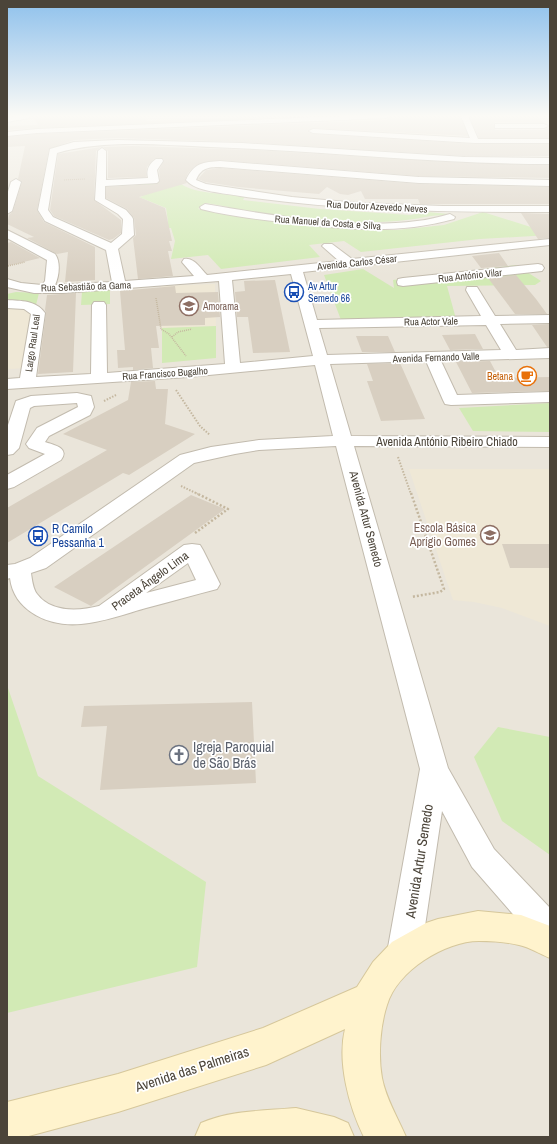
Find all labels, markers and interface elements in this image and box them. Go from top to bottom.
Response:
street label: Rua Doutor Azevedo Neves [326,197,428,216]
street label: Rua Manuel da Costa e Silva [274,212,382,233]
street label: Avenida Carlos César [316,252,398,273]
street label: Rua António Vilar [437,266,503,285]
street label: Rua Sebastião da Gama [41,278,132,295]
place label: Av Artur Semedo 66 [307,280,350,305]
bus stop icon: Av Artur Semedo 66 [283,281,305,303]
school or university icon: Amorama [178,295,200,317]
place label: Amorama [202,300,239,313]
street label: Largo Raul Leal [22,313,43,373]
street label: Rua Actor Vale [404,315,459,328]
street label: Avenida Fernando Valle [391,349,480,366]
street label: Rua Francisco Bugalho [122,364,209,383]
cafe icon: Betana [516,365,538,387]
place label: Betana [487,370,513,383]
street label: Avenida António Ribeiro Chiado [375,434,518,450]
street label: Avenida Artur Semedo [345,468,387,569]
place label: Escola Básica Aprígio Gomes [409,520,477,550]
place label: R Camilo Pessanha 1 [52,521,105,551]
school or university icon: Escola Básica Aprígio Gomes [479,524,501,546]
bus stop icon: R Camilo Pessanha 1 [27,525,49,547]
street label: Praceta Ângelo Lima [108,547,192,614]
place label: Igreja Paroquial de São Brás [193,738,274,772]
church icon: Igreja Paroquial de São Brás [168,744,190,766]
street label: Avenida Artur Semedo [401,803,437,920]
street label: Avenida das Palmeiras [132,1042,251,1096]

